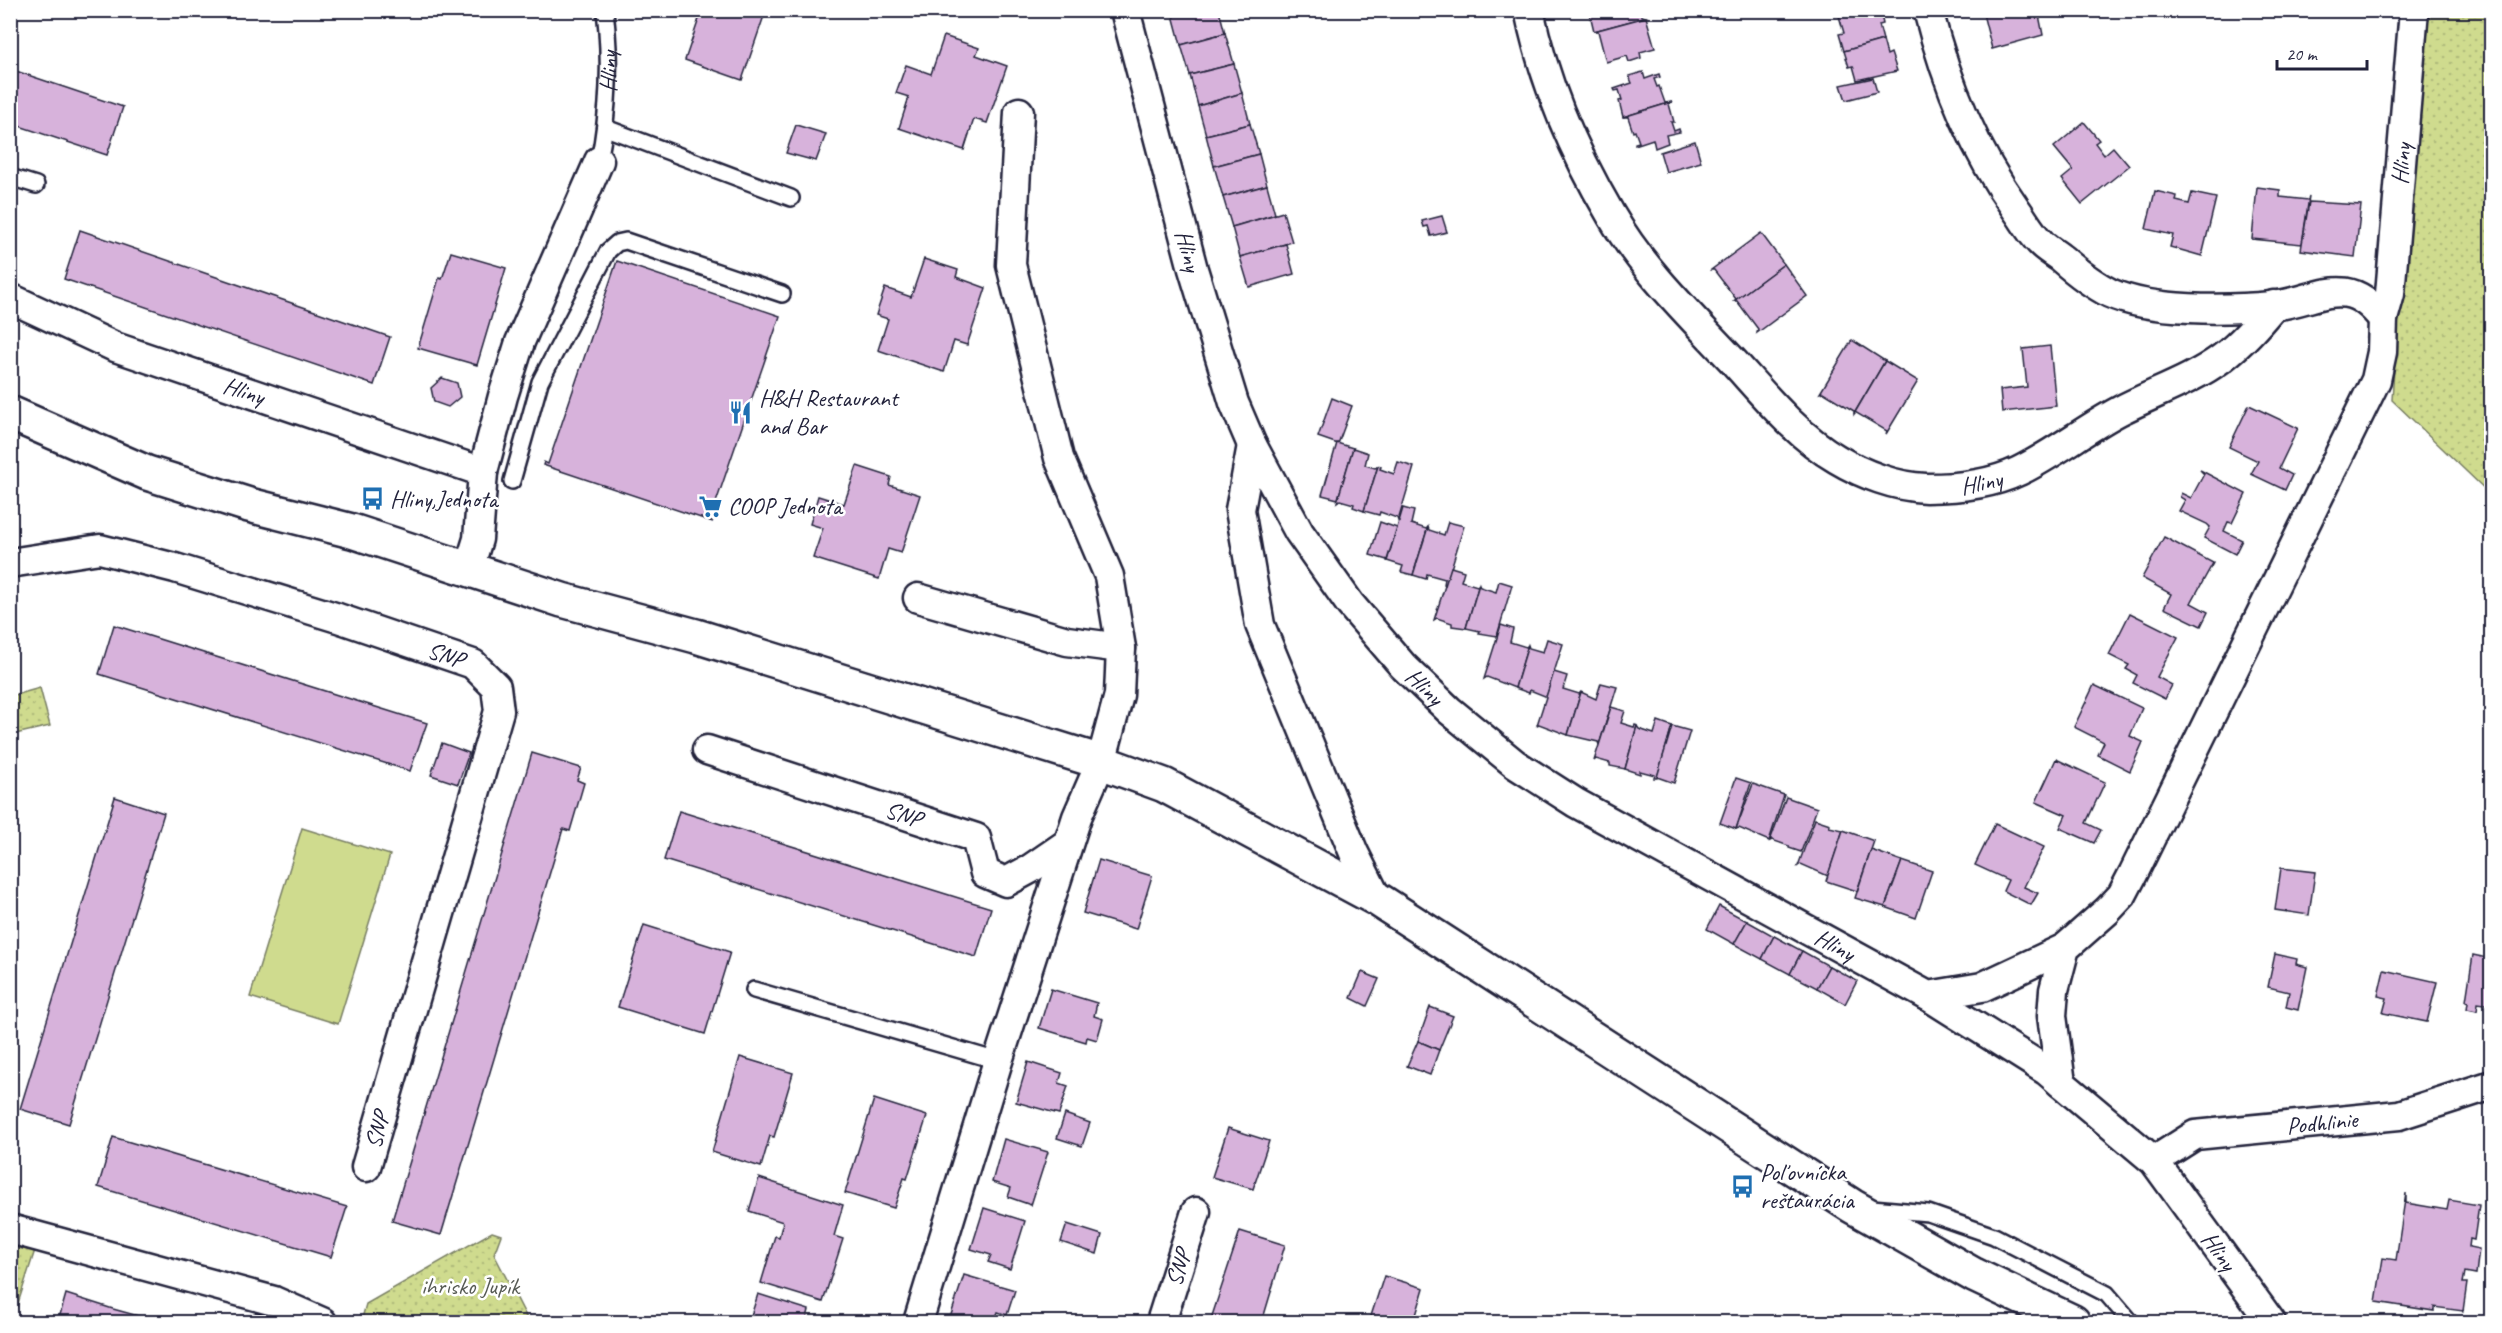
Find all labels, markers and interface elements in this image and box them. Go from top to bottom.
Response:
scale bar [2277,33,2367,71]
text: 20 m [2286,43,2319,65]
street label: Hliny [593,49,623,93]
street label: Hliny [2384,140,2418,186]
street label: Hliny [1168,227,1208,276]
street label: Hliny [220,370,270,412]
place label: H&H Restaurant and Bar [759,383,900,441]
restaurant icon: H&H Restaurant and Bar [728,399,754,425]
street label: Hliny [1959,463,2007,501]
place label: Hliny,Jednota [390,484,500,514]
bus stop icon: Hliny,Jednota [359,486,385,512]
place label: COOP Jednota [728,491,844,521]
supermarket icon: COOP Jednota [697,493,723,519]
street label: SNP [424,635,472,676]
street label: Hliny [1399,661,1451,713]
street label: SNP [882,794,929,835]
street label: Hliny [1810,922,1862,969]
street label: Podhlinie [2285,1104,2361,1141]
street label: SNP [358,1105,397,1152]
place label: Poľovnícka reštaurácia [1760,1157,1855,1215]
bus stop icon: Poľovnícka reštaurácia [1729,1173,1755,1199]
street label: Hliny [2195,1225,2244,1278]
street label: SNP [1158,1242,1199,1290]
park label: ihrisko Jupík [421,1271,521,1301]

